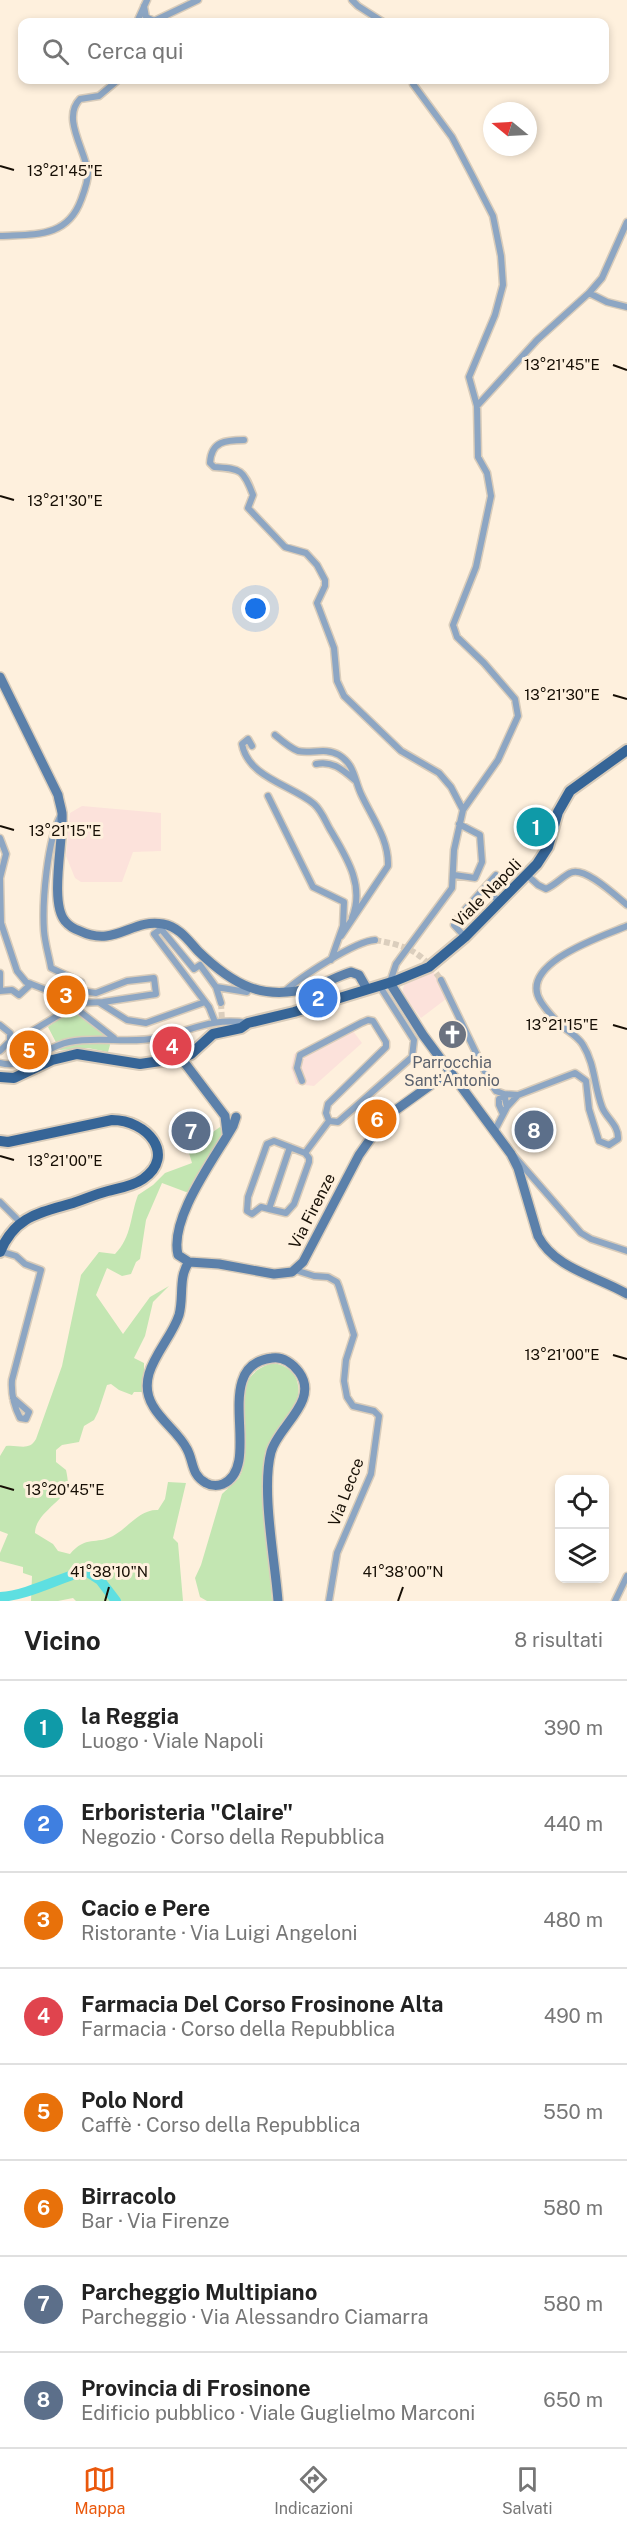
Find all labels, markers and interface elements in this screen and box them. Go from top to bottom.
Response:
search box [18,18,609,84]
icon: search [39,35,72,68]
text: Cerca qui [87,38,184,64]
north arrow [483,102,537,156]
text: 13°21'45"E [27,162,103,179]
text: 13°21'45"E [524,356,600,373]
text: 13°21'30"E [27,492,103,509]
your location [241,594,270,623]
text: 13°21'30"E [524,686,600,703]
pin: 1 [516,804,556,850]
text: 13°21'15"E [29,822,101,839]
street label: Viale Napoli [449,855,525,931]
pin: 3 [46,972,86,1018]
pin: 2 [298,976,338,1020]
text: 13°21'15"E [526,1016,598,1033]
church icon: Parrocchia Sant'Antonio [436,1018,468,1050]
pin: 4 [152,1024,192,1068]
pin: 5 [9,1028,48,1072]
place label: Parrocchia Sant'Antonio [404,1053,500,1090]
pin: 6 [358,1096,397,1142]
pin: 7 [172,1108,210,1154]
pin: 8 [514,1108,554,1152]
text: 13°21'00"E [27,1152,103,1169]
street label: Via Firenze [285,1170,339,1252]
text: 13°21'00"E [524,1346,600,1363]
street label: Via Lecce [324,1455,368,1529]
map controls [555,1475,609,1583]
button: locate [555,1475,609,1529]
text: 13°20'45"E [26,1481,104,1498]
button: layers [555,1529,609,1583]
text: 41°38'10"N [70,1563,148,1580]
text: 41°38'00"N [362,1563,444,1580]
text: Vicino [24,1625,101,1656]
text: 8 risultati [514,1628,603,1652]
text: la Reggia [81,1703,179,1729]
text: 1 [39,1716,48,1740]
text: 390 m [544,1716,603,1740]
text: Luogo · Viale Napoli [81,1729,264,1753]
text: Erboristeria "Claire" [81,1799,293,1825]
text: 2 [37,1812,50,1836]
text: 440 m [543,1812,603,1836]
text: Negozio · Corso della Repubblica [81,1825,385,1849]
text: Cacio e Pere [81,1895,210,1921]
text: 3 [37,1908,50,1932]
text: 480 m [543,1908,603,1932]
text: Ristorante · Via Luigi Angeloni [81,1921,357,1945]
text: Farmacia Del Corso Frosinone Alta [81,1991,444,2017]
text: 4 [37,2004,50,2028]
text: 490 m [544,2004,603,2028]
text: Farmacia · Corso della Repubblica [81,2017,395,2041]
text: Polo Nord [81,2087,184,2113]
text: 5 [37,2100,50,2124]
text: 550 m [543,2100,603,2124]
text: Caffè · Corso della Repubblica [81,2113,360,2137]
text: Birracolo [81,2183,176,2209]
text: 6 [37,2196,50,2220]
text: 580 m [543,2196,603,2220]
text: Bar · Via Firenze [81,2209,230,2233]
text: Parcheggio Multipiano [81,2279,317,2305]
text: 7 [37,2292,50,2316]
text: 580 m [543,2292,603,2316]
text: Parcheggio · Via Alessandro Ciamarra [81,2305,429,2329]
text: Provincia di Frosinone [81,2375,311,2401]
text: 8 [37,2388,50,2412]
text: 650 m [543,2388,603,2412]
text: Edificio pubblico · Viale Guglielmo Marconi [81,2401,475,2425]
tab: Mappa [74,2463,125,2518]
tab: Indicazioni [274,2463,353,2518]
tab: Salvati [502,2463,553,2518]

